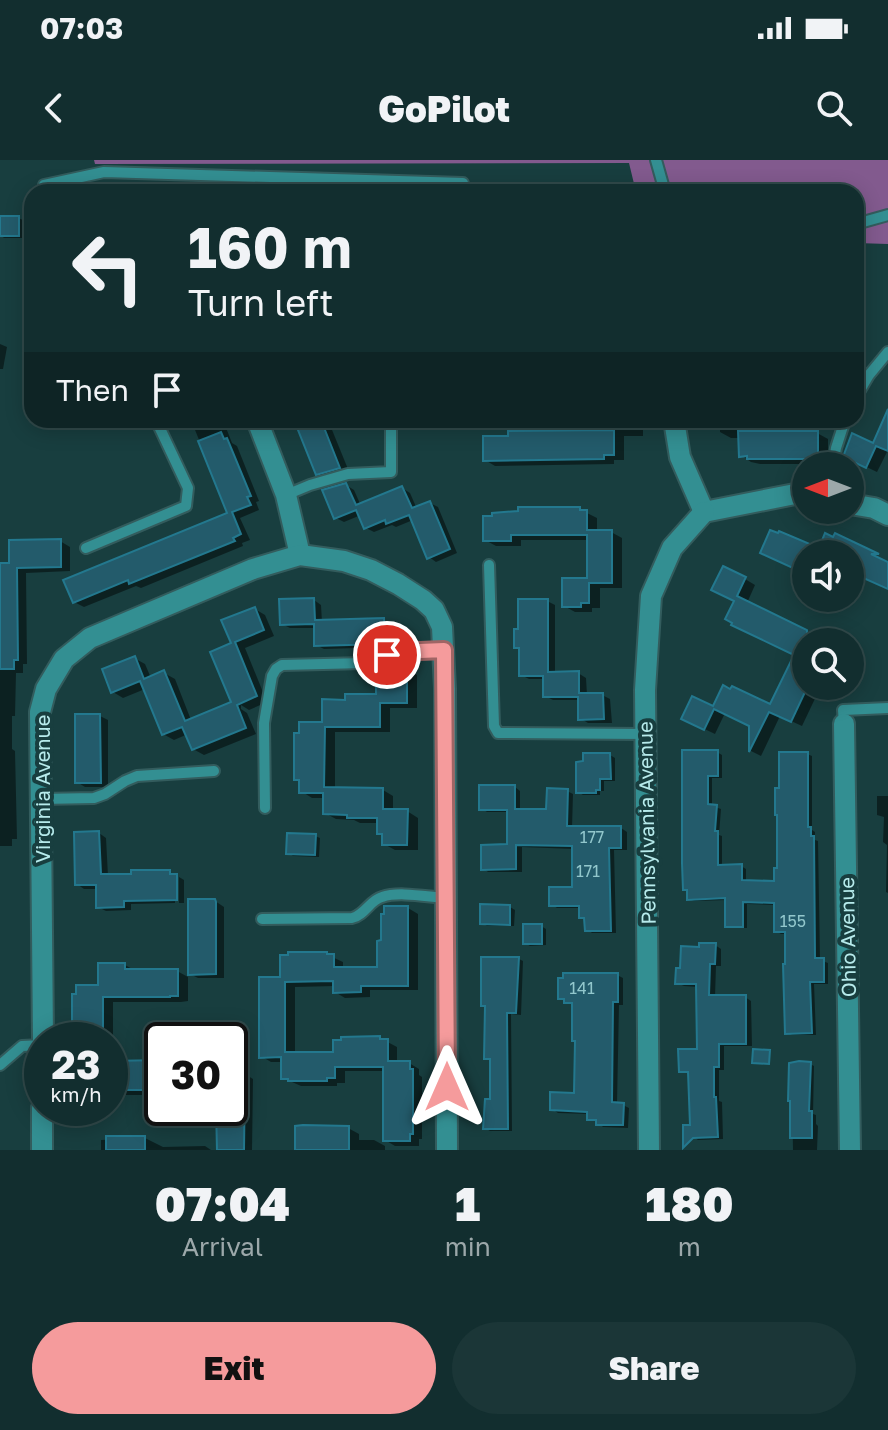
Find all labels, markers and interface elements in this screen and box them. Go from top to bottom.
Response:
text: 07:03 [40,10,123,46]
icon: back [32,86,76,130]
icon: search [812,86,856,130]
text: GoPilot [378,87,510,130]
text: 160 m [188,213,352,280]
icon: left [56,216,160,320]
text: Turn left [188,281,334,324]
icon: arrive [145,368,189,412]
text: Then [56,372,129,408]
north arrow [792,452,864,524]
map controls [792,452,864,700]
button: sound [792,540,864,612]
pin [353,621,421,689]
button: search [792,628,864,700]
icon: arrive [365,633,409,677]
street label: Virginia Avenue [30,715,54,863]
street label: Pennsylvania Avenue [632,721,660,925]
house number: 177 [580,827,604,847]
house number: 171 [576,861,600,881]
street label: Ohio Avenue [834,877,860,997]
house number: 155 [780,911,806,931]
house number: 141 [569,978,595,998]
speed limit sign: 30 [144,1022,248,1126]
text: 23 [52,1040,100,1088]
position arrow [405,1045,489,1129]
text: km/h [51,1082,101,1106]
text: 07:04 [154,1174,290,1232]
text: 1 [455,1174,480,1232]
text: 180 [645,1174,734,1232]
text: Arrival [182,1231,263,1262]
text: min [445,1231,491,1262]
text: m [678,1231,701,1262]
button: Exit [32,1322,436,1414]
button: Share [452,1322,856,1414]

